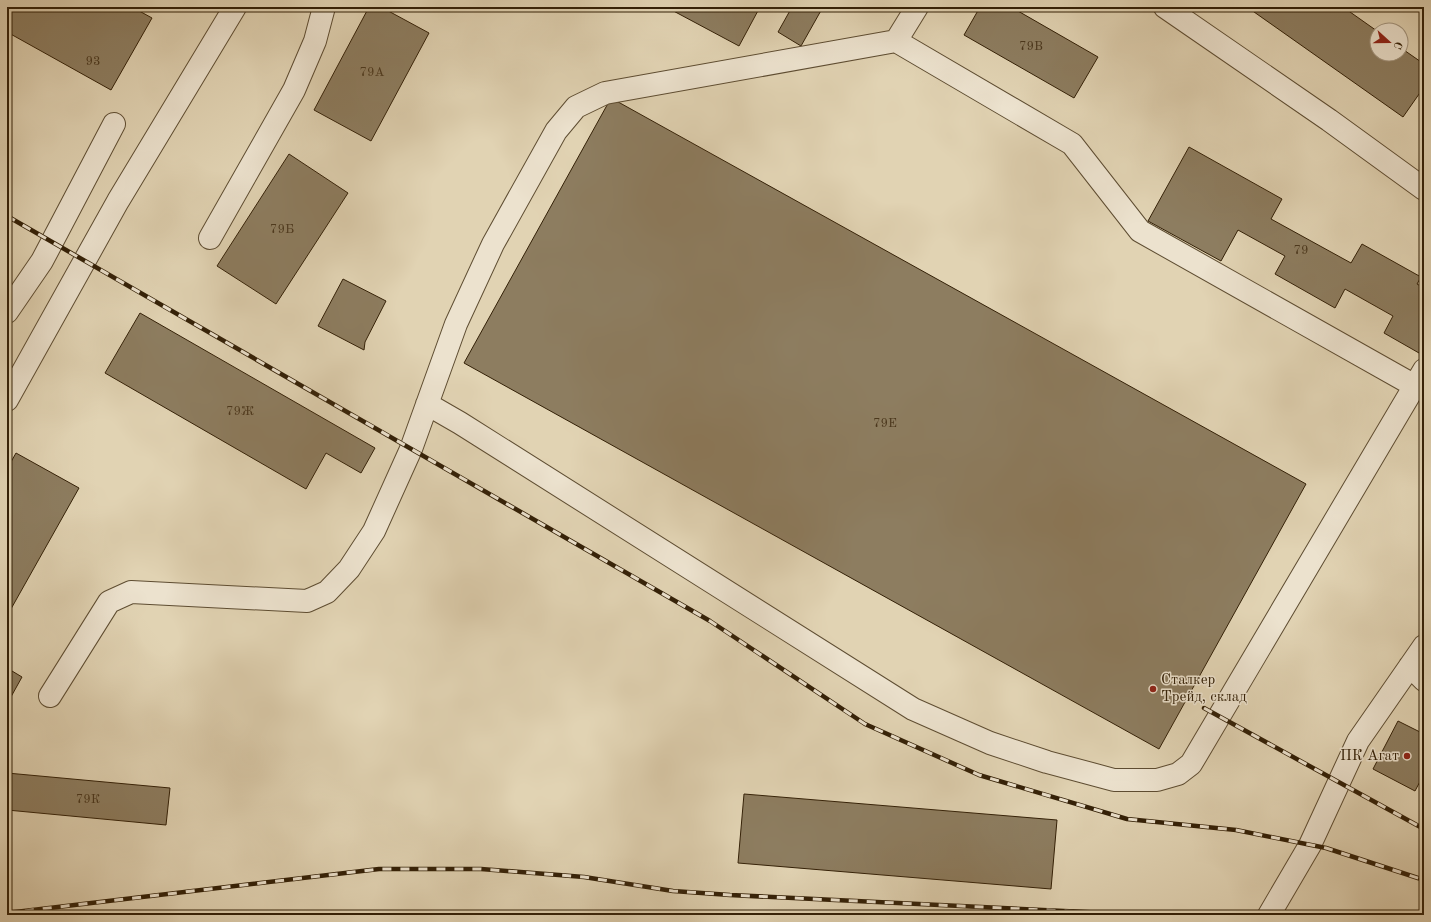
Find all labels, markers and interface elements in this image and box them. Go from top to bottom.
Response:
north arrow [1369,22,1409,62]
house number: 79В [1019,40,1043,53]
text: С [1390,40,1403,50]
house number: 93 [85,55,101,68]
house number: 79А [359,66,385,79]
house number: 79Б [270,223,294,236]
house number: 79 [1293,244,1309,257]
house number: 79Ж [226,405,254,418]
house number: 79Е [873,417,897,430]
place label: Сталкер Трейд, склад [1161,673,1247,705]
marker: Сталкер Трейд, склад [1148,684,1158,694]
place label: ПК Агат [1340,749,1399,764]
marker: ПК Агат [1402,751,1412,761]
house number: 79К [76,793,101,806]

